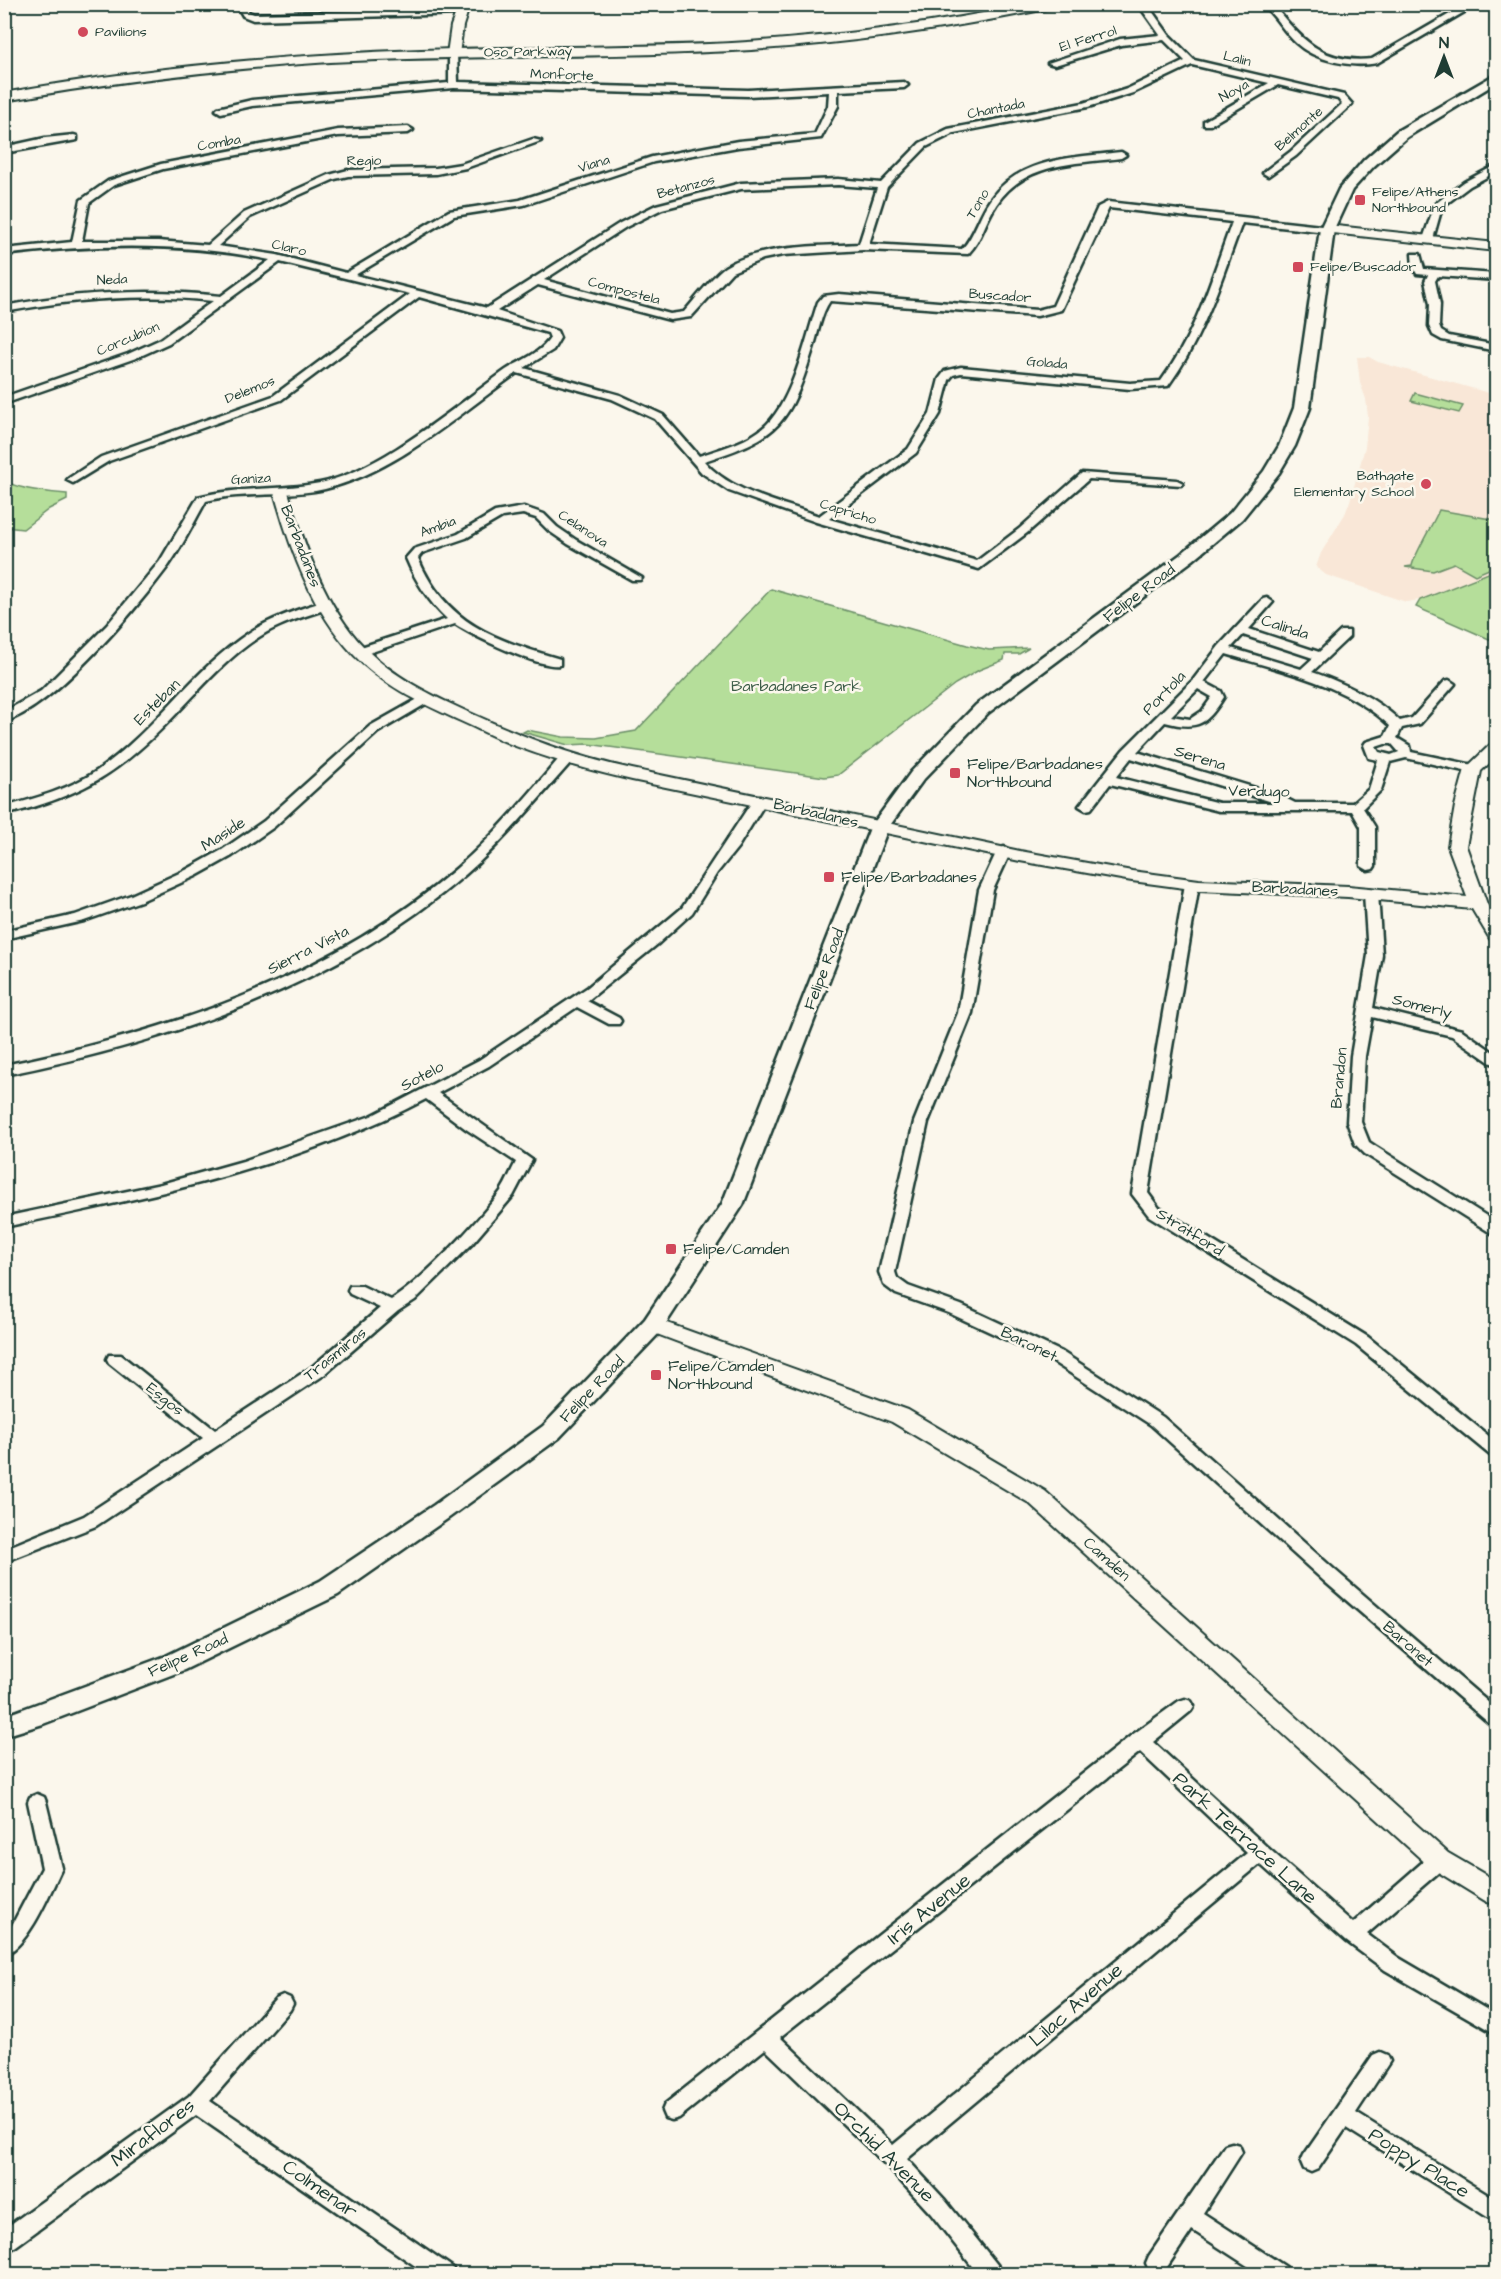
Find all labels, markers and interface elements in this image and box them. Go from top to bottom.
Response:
street label: El Ferrol [1057,21,1119,57]
place label: Pavilions [95,22,147,42]
marker: Pavilions [76,25,90,39]
north arrow [1414,27,1474,87]
text: N [1439,32,1449,54]
street label: Oso Parkway [484,41,573,63]
street label: Lalin [1221,46,1253,72]
street label: Monforte [530,64,595,86]
street label: Noya [1215,74,1253,108]
street label: Chantada [966,94,1026,124]
street label: Belmonte [1270,102,1328,156]
street label: Comba [196,129,242,157]
street label: Viana [576,150,612,178]
street label: Regio [346,151,382,171]
street label: Betanzos [655,170,717,204]
place label: Felipe/Athens Northbound [1372,182,1459,218]
street label: Tono [961,185,995,223]
marker: Felipe/Athens Northbound [1353,193,1367,207]
street label: Claro [270,234,308,262]
place label: Felipe/Buscador [1310,257,1416,277]
marker: Felipe/Buscador [1291,260,1305,274]
street label: Neda [96,269,128,291]
street label: Compostela [586,272,662,310]
street label: Buscador [968,284,1032,308]
street label: Corcubion [94,317,162,361]
street label: Golada [1026,351,1068,375]
street label: Delemos [222,371,278,409]
place label: Bathgate Elementary School [1294,466,1414,502]
street label: Ganiza [231,468,271,490]
marker: Bathgate Elementary School [1419,477,1433,491]
street label: Capricho [817,494,879,530]
street label: Barbadanes [275,502,327,590]
street label: Celanova [554,505,612,553]
street label: Ambia [417,511,459,543]
street label: Felipe Road [1098,559,1180,627]
street label: Calinda [1258,609,1312,645]
street label: Portola [1137,666,1191,720]
street label: Esteban [129,674,185,730]
park label: Barbadanes Park [731,675,861,697]
street label: Serena [1172,740,1228,776]
place label: Felipe/Barbadanes Northbound [967,753,1103,793]
marker: Felipe/Barbadanes Northbound [948,766,962,780]
street label: Verdugo [1228,779,1290,804]
street label: Barbadanes [771,793,861,833]
street label: Maside [197,811,250,856]
place label: Felipe/Barbadanes [841,866,977,888]
marker: Felipe/Barbadanes [822,870,836,884]
street label: Barbadanes [1251,876,1339,902]
street label: Sierra Vista [264,920,352,980]
street label: Felipe Road [798,925,850,1013]
street label: Somerly [1390,988,1454,1025]
street label: Brandon [1325,1046,1353,1110]
street label: Sotelo [397,1056,447,1096]
street label: Stratford [1152,1203,1228,1261]
place label: Felipe/Camden [683,1238,789,1260]
marker: Felipe/Camden [664,1242,678,1256]
street label: Baronet [997,1321,1061,1367]
street label: Trasmiras [299,1322,371,1386]
street label: Felipe Road [554,1351,630,1427]
place label: Felipe/Camden Northbound [668,1355,774,1395]
marker: Felipe/Camden Northbound [649,1368,663,1382]
street label: Esgos [141,1377,189,1422]
street label: Camden [1079,1532,1135,1586]
street label: Baronet [1378,1616,1438,1672]
street label: Felipe Road [145,1628,231,1682]
street label: Park Terrace Lane [1166,1765,1324,1911]
street label: Iris Avenue [881,1867,977,1951]
street label: Lilac Avenue [1023,1956,1129,2054]
street label: Miraflores [105,2092,201,2174]
street label: Orchid Avenue [827,2095,941,2209]
street label: Poppy Place [1362,2121,1475,2206]
street label: Colmenar [277,2153,363,2225]

